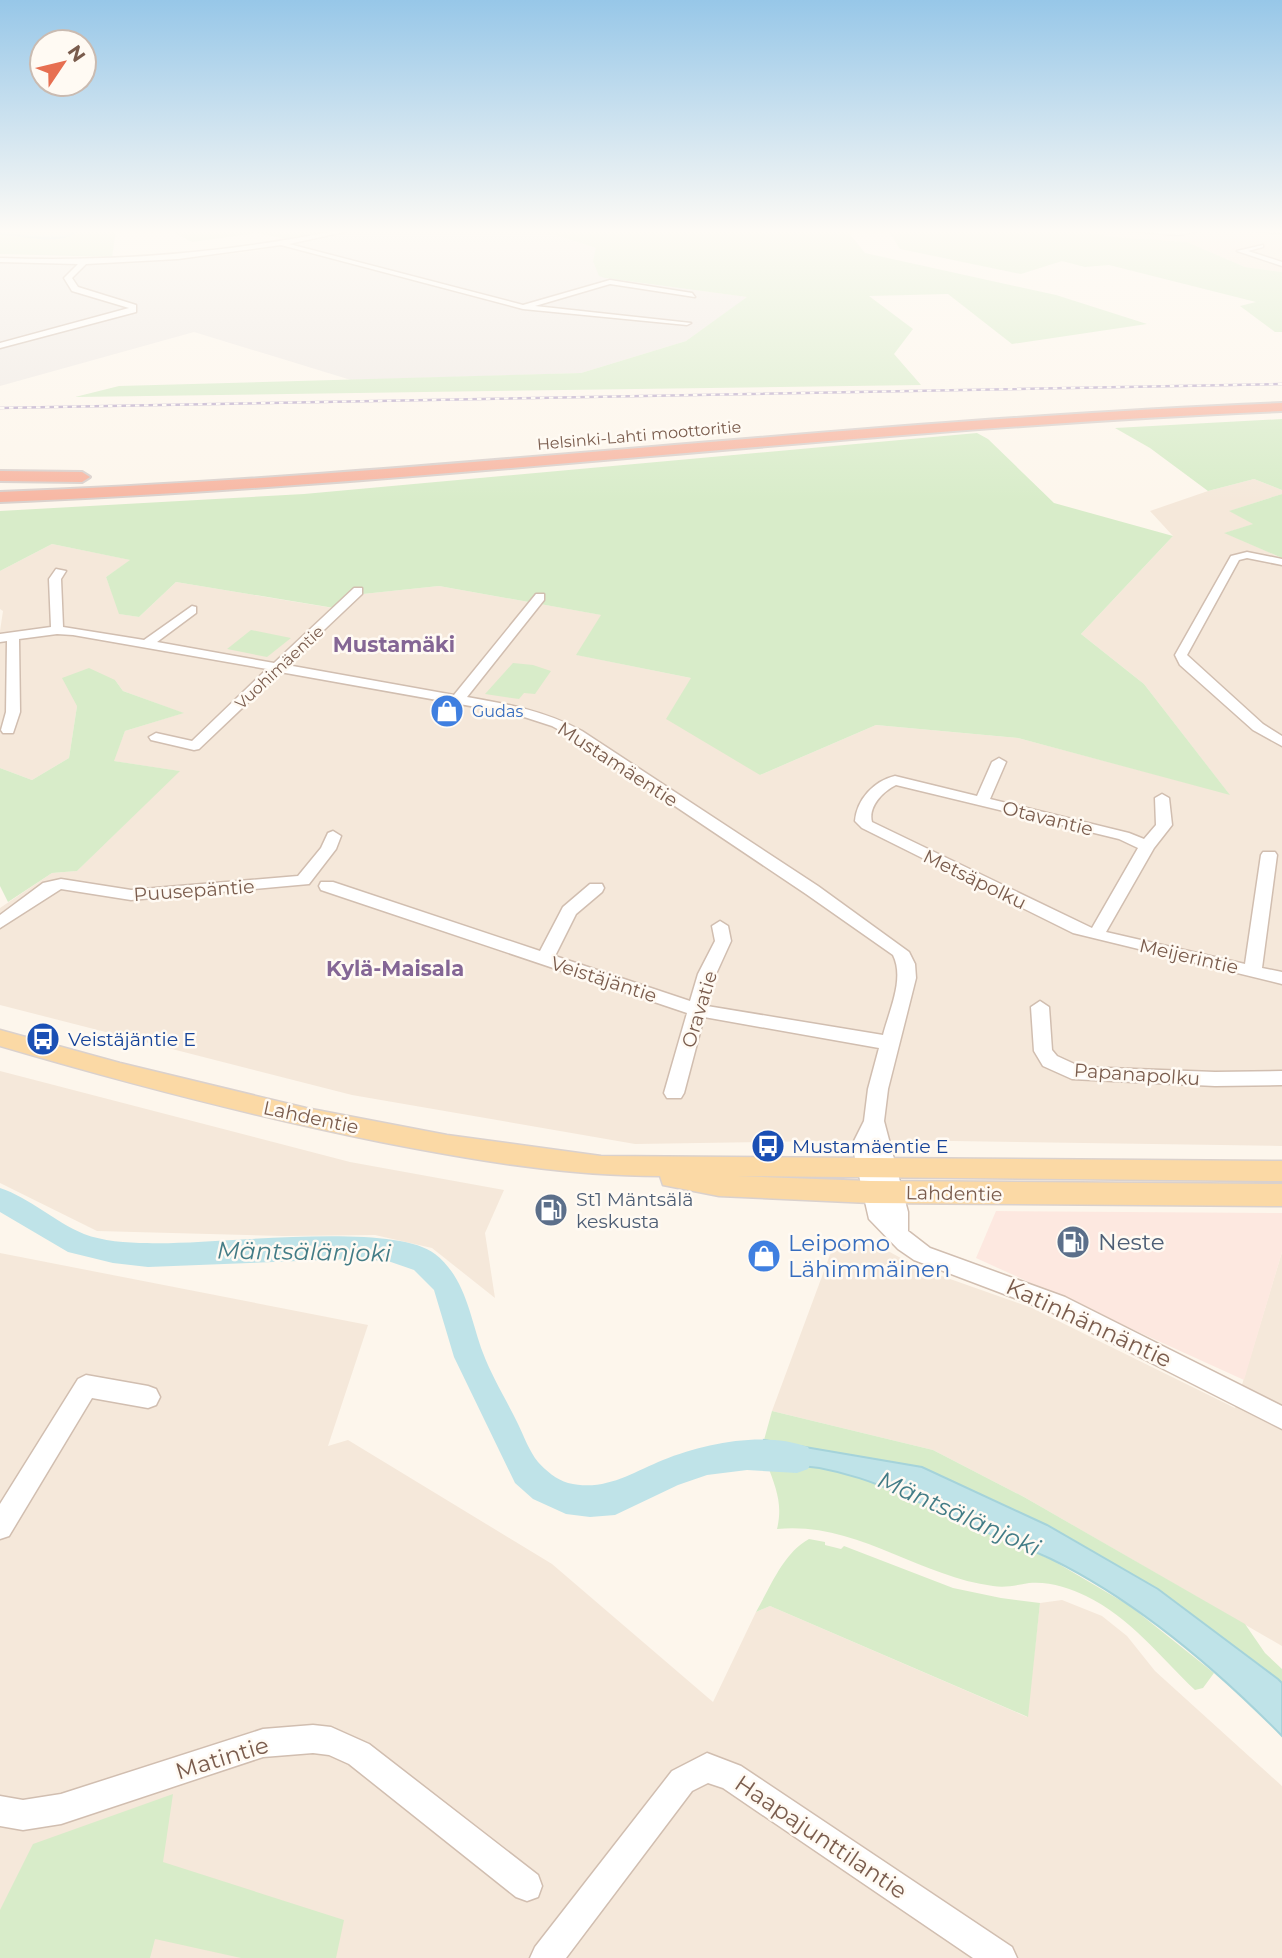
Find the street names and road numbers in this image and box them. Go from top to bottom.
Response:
street label: Helsinki-Lahti moottoritie [536,417,742,454]
street label: Vuohimäentie [231,622,327,713]
street label: Mustamäentie [553,717,682,812]
street label: Otavantie [1000,796,1096,841]
street label: Metsäpolku [920,845,1030,914]
street label: Puusepäntie [133,875,255,906]
street label: Meijerintie [1137,934,1241,979]
street label: Veistäjäntie [548,952,660,1007]
street label: Oravatie [677,968,722,1050]
street label: Papanapolku [1073,1059,1201,1090]
street label: Lahdentie [261,1096,361,1139]
street label: Lahdentie [905,1181,1003,1206]
street label: Katinhännäntie [1002,1272,1176,1374]
street label: Matintie [172,1731,272,1785]
street label: Haapajunttilantie [730,1769,912,1905]

